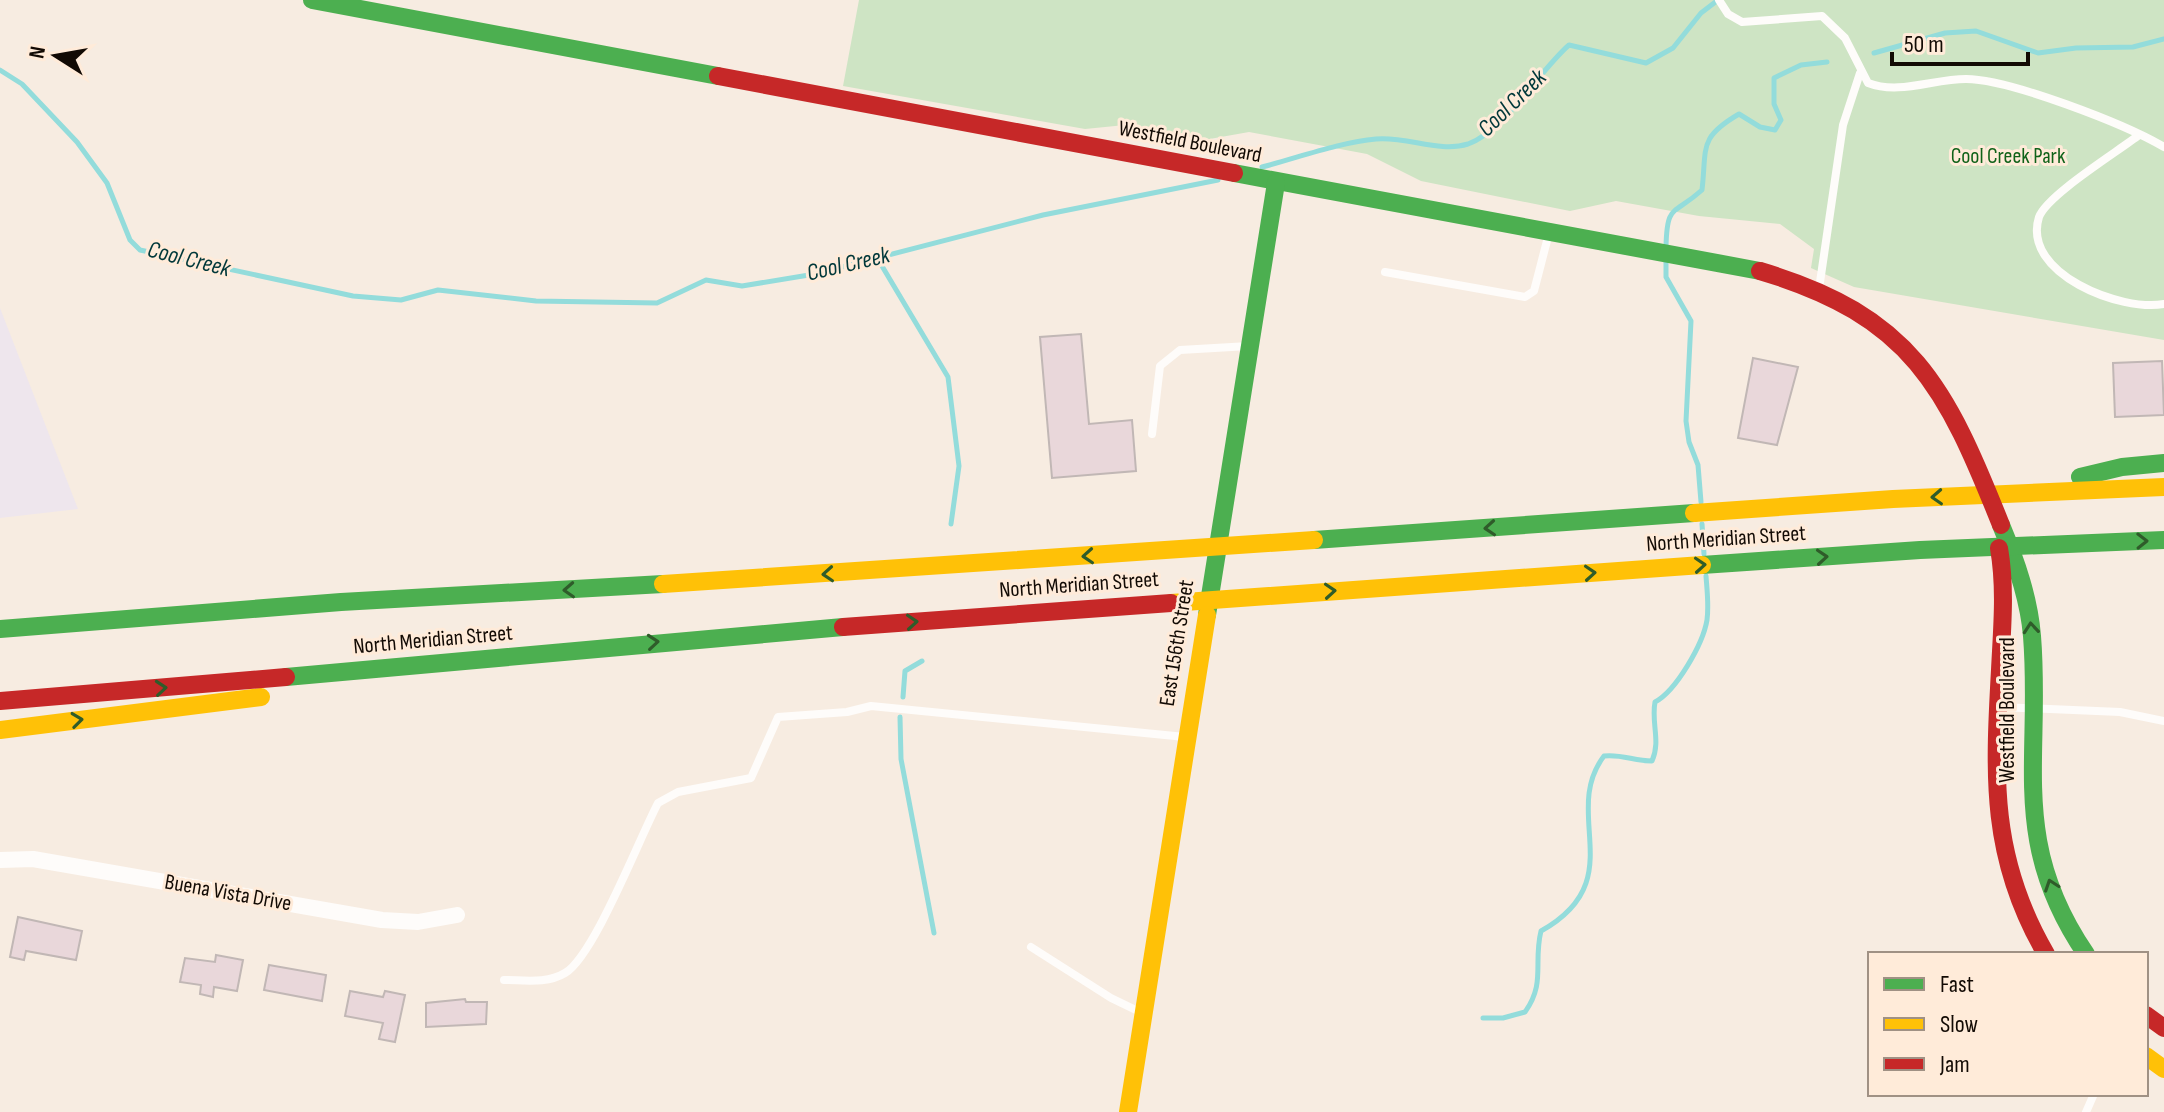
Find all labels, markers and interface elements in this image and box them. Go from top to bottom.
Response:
north arrow [16,16,96,96]
scale bar [1892,16,2028,66]
text: 50 m [1904,30,1944,59]
text: N [23,44,52,61]
water label: Cool Creek [1472,63,1553,143]
street label: Westfield Boulevard [1116,115,1264,169]
park label: Cool Creek Park [1951,143,2066,170]
water label: Cool Creek [145,235,234,284]
water label: Cool Creek [804,240,893,288]
one-way arrow [1930,488,1943,505]
one-way arrow [1483,519,1496,536]
street label: North Meridian Street [1645,520,1807,558]
one-way arrow [2136,532,2149,549]
one-way arrow [1081,547,1094,564]
one-way arrow [1816,549,1829,566]
one-way arrow [1694,557,1707,574]
one-way arrow [821,565,834,582]
one-way arrow [1584,565,1597,582]
street label: North Meridian Street [998,566,1160,604]
street label: East 156th Street [1154,578,1200,708]
one-way arrow [562,581,575,598]
one-way arrow [1324,583,1337,600]
one-way arrow [906,614,919,631]
street label: North Meridian Street [352,620,514,660]
one-way arrow [2022,621,2039,634]
one-way arrow [646,634,659,651]
street label: Westfield Boulevard [1994,637,2021,783]
one-way arrow [155,680,168,697]
one-way arrow [70,712,84,729]
street label: Buena Vista Drive [163,869,293,917]
one-way arrow [2044,879,2060,893]
legend [1868,952,2148,1096]
text: Fast [1940,970,1974,999]
text: Slow [1940,1010,1978,1039]
text: Jam [1939,1050,1970,1079]

